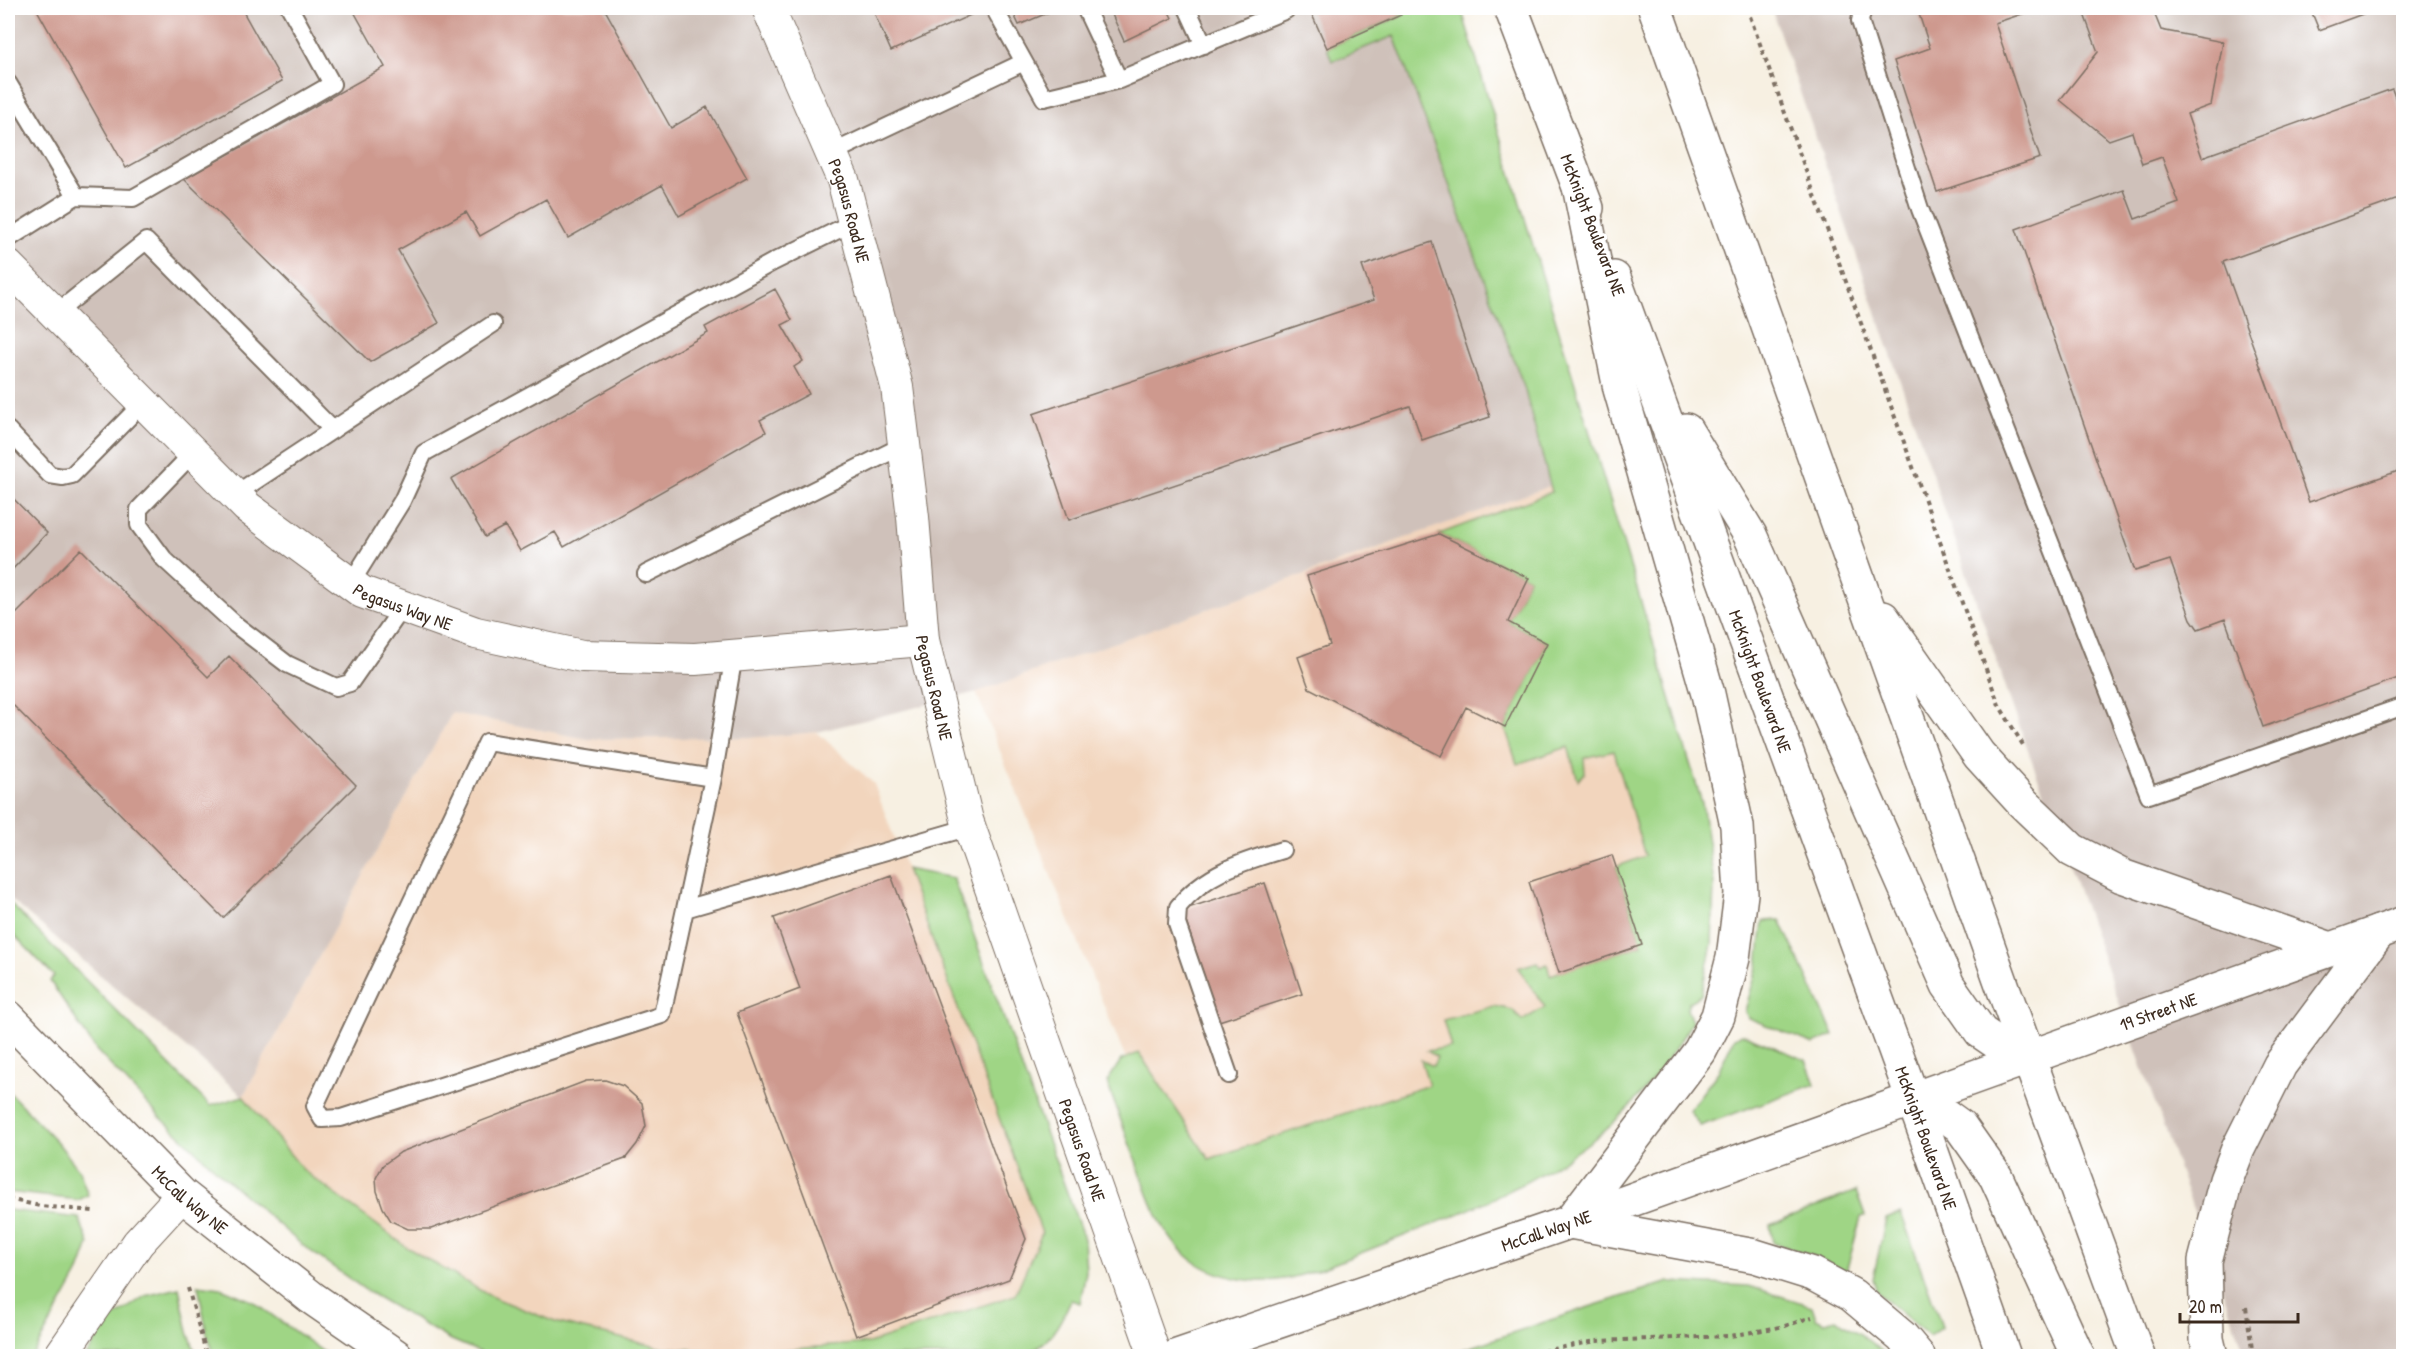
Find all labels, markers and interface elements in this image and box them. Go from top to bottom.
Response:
street label: McKnight Boulevard NE [1554,150,1632,300]
street label: Pegasus Road NE [823,155,877,265]
street label: Pegasus Way NE [348,577,456,636]
street label: McKnight Boulevard NE [1723,606,1798,756]
street label: Pegasus Road NE [910,634,960,743]
street label: 19 Street NE [2116,986,2200,1037]
street label: McKnight Boulevard NE [1890,1063,1964,1213]
street label: Pegasus Road NE [1053,1095,1112,1205]
street label: McCall Way NE [147,1159,234,1240]
street label: McCall Way NE [1498,1203,1595,1257]
scale bar [2180,1286,2298,1324]
text: 20 m [2189,1294,2222,1319]

